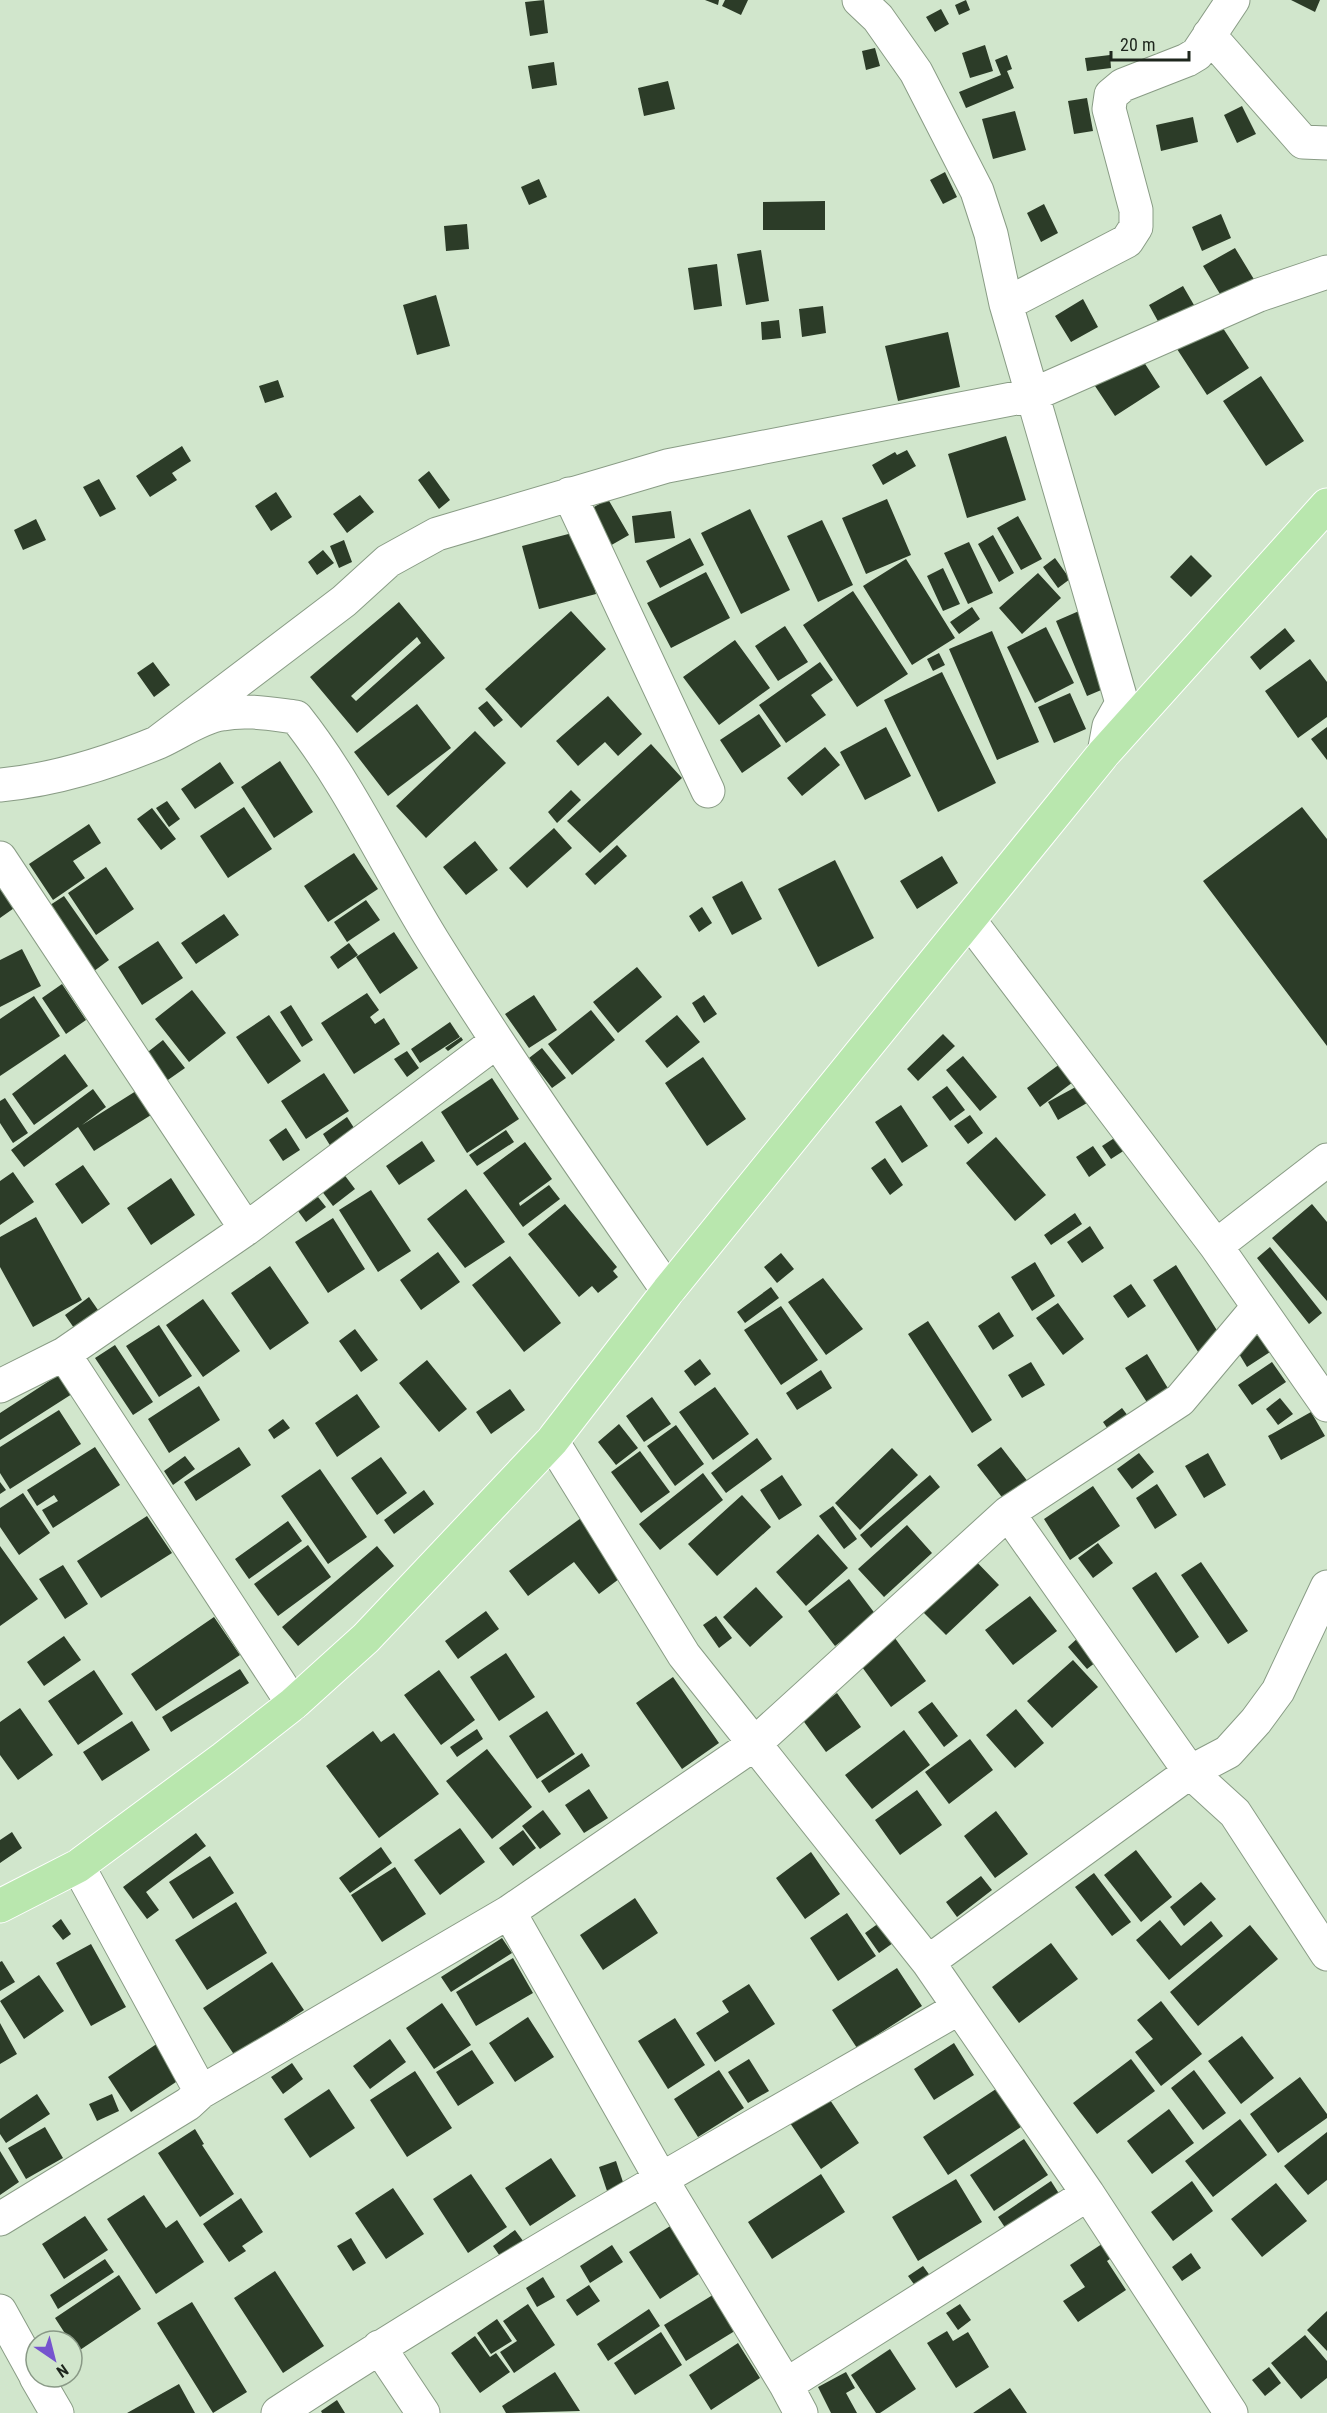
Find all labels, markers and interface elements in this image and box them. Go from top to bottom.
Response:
scale bar [1111,24,1189,62]
text: 20 m [1120,34,1155,55]
north arrow [24,2329,84,2389]
text: N [53,2360,72,2381]

